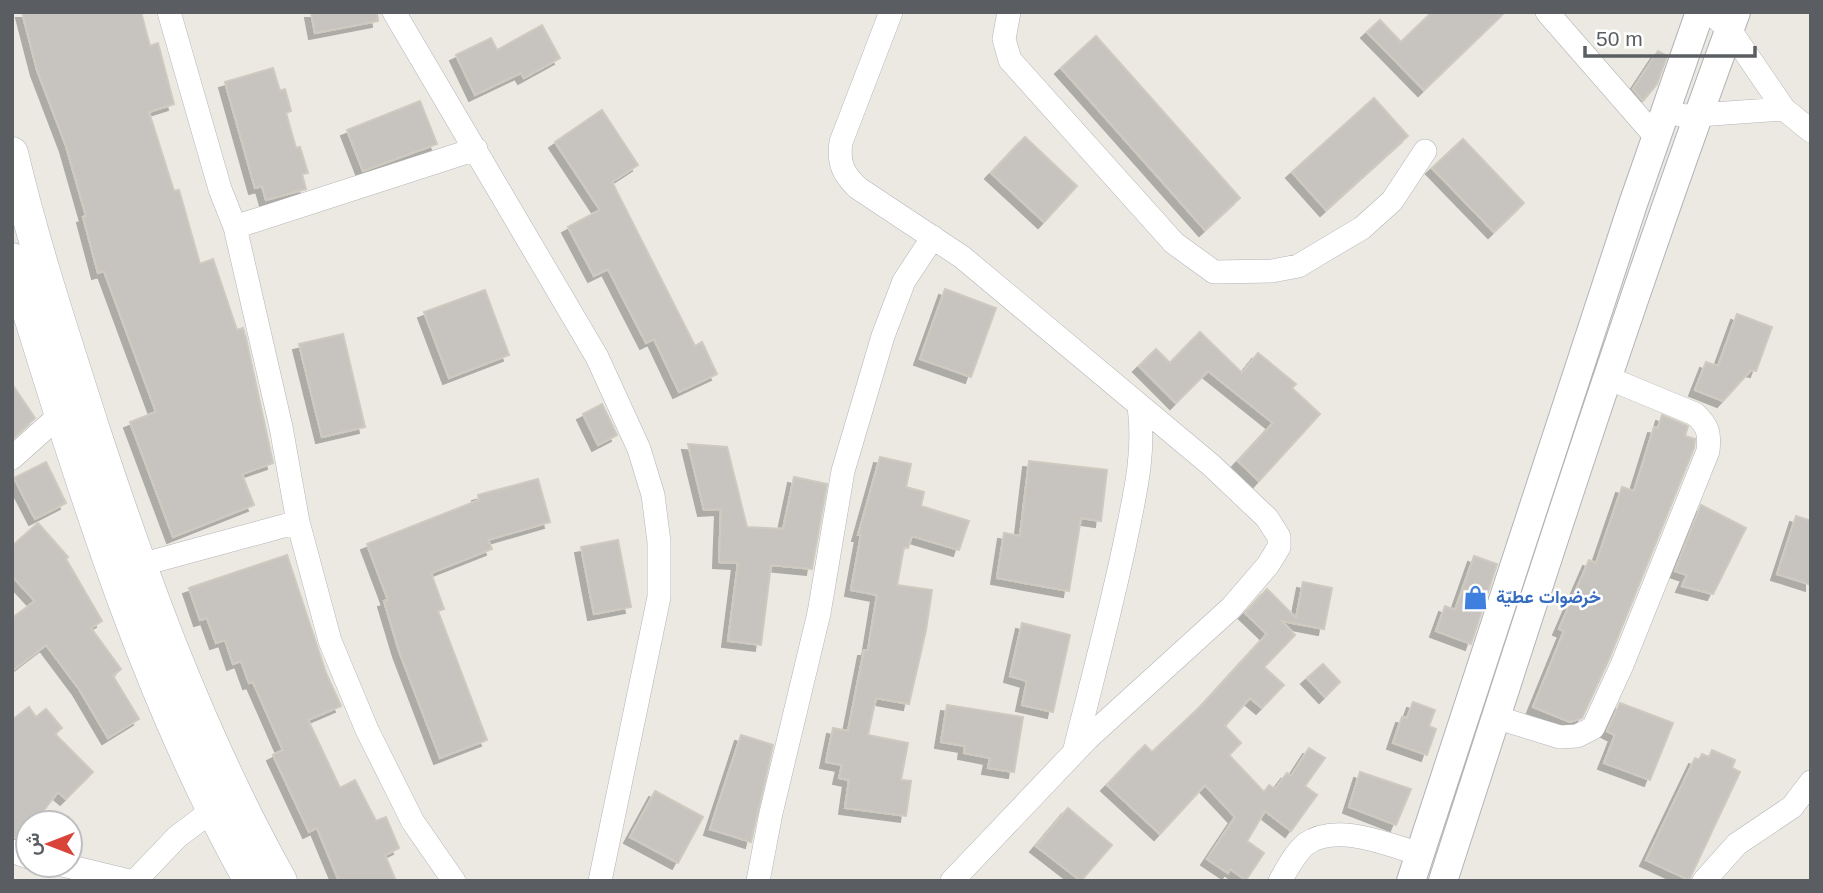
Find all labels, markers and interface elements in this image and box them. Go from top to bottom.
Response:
scale bar [1585,14,1755,58]
text: 50 m [1596,27,1643,50]
shop icon: خرضوات عطيّة [1462,583,1490,611]
place label: خرضوات عطيّة [1496,587,1601,608]
north arrow [14,809,84,879]
text: ش [22,832,44,855]

